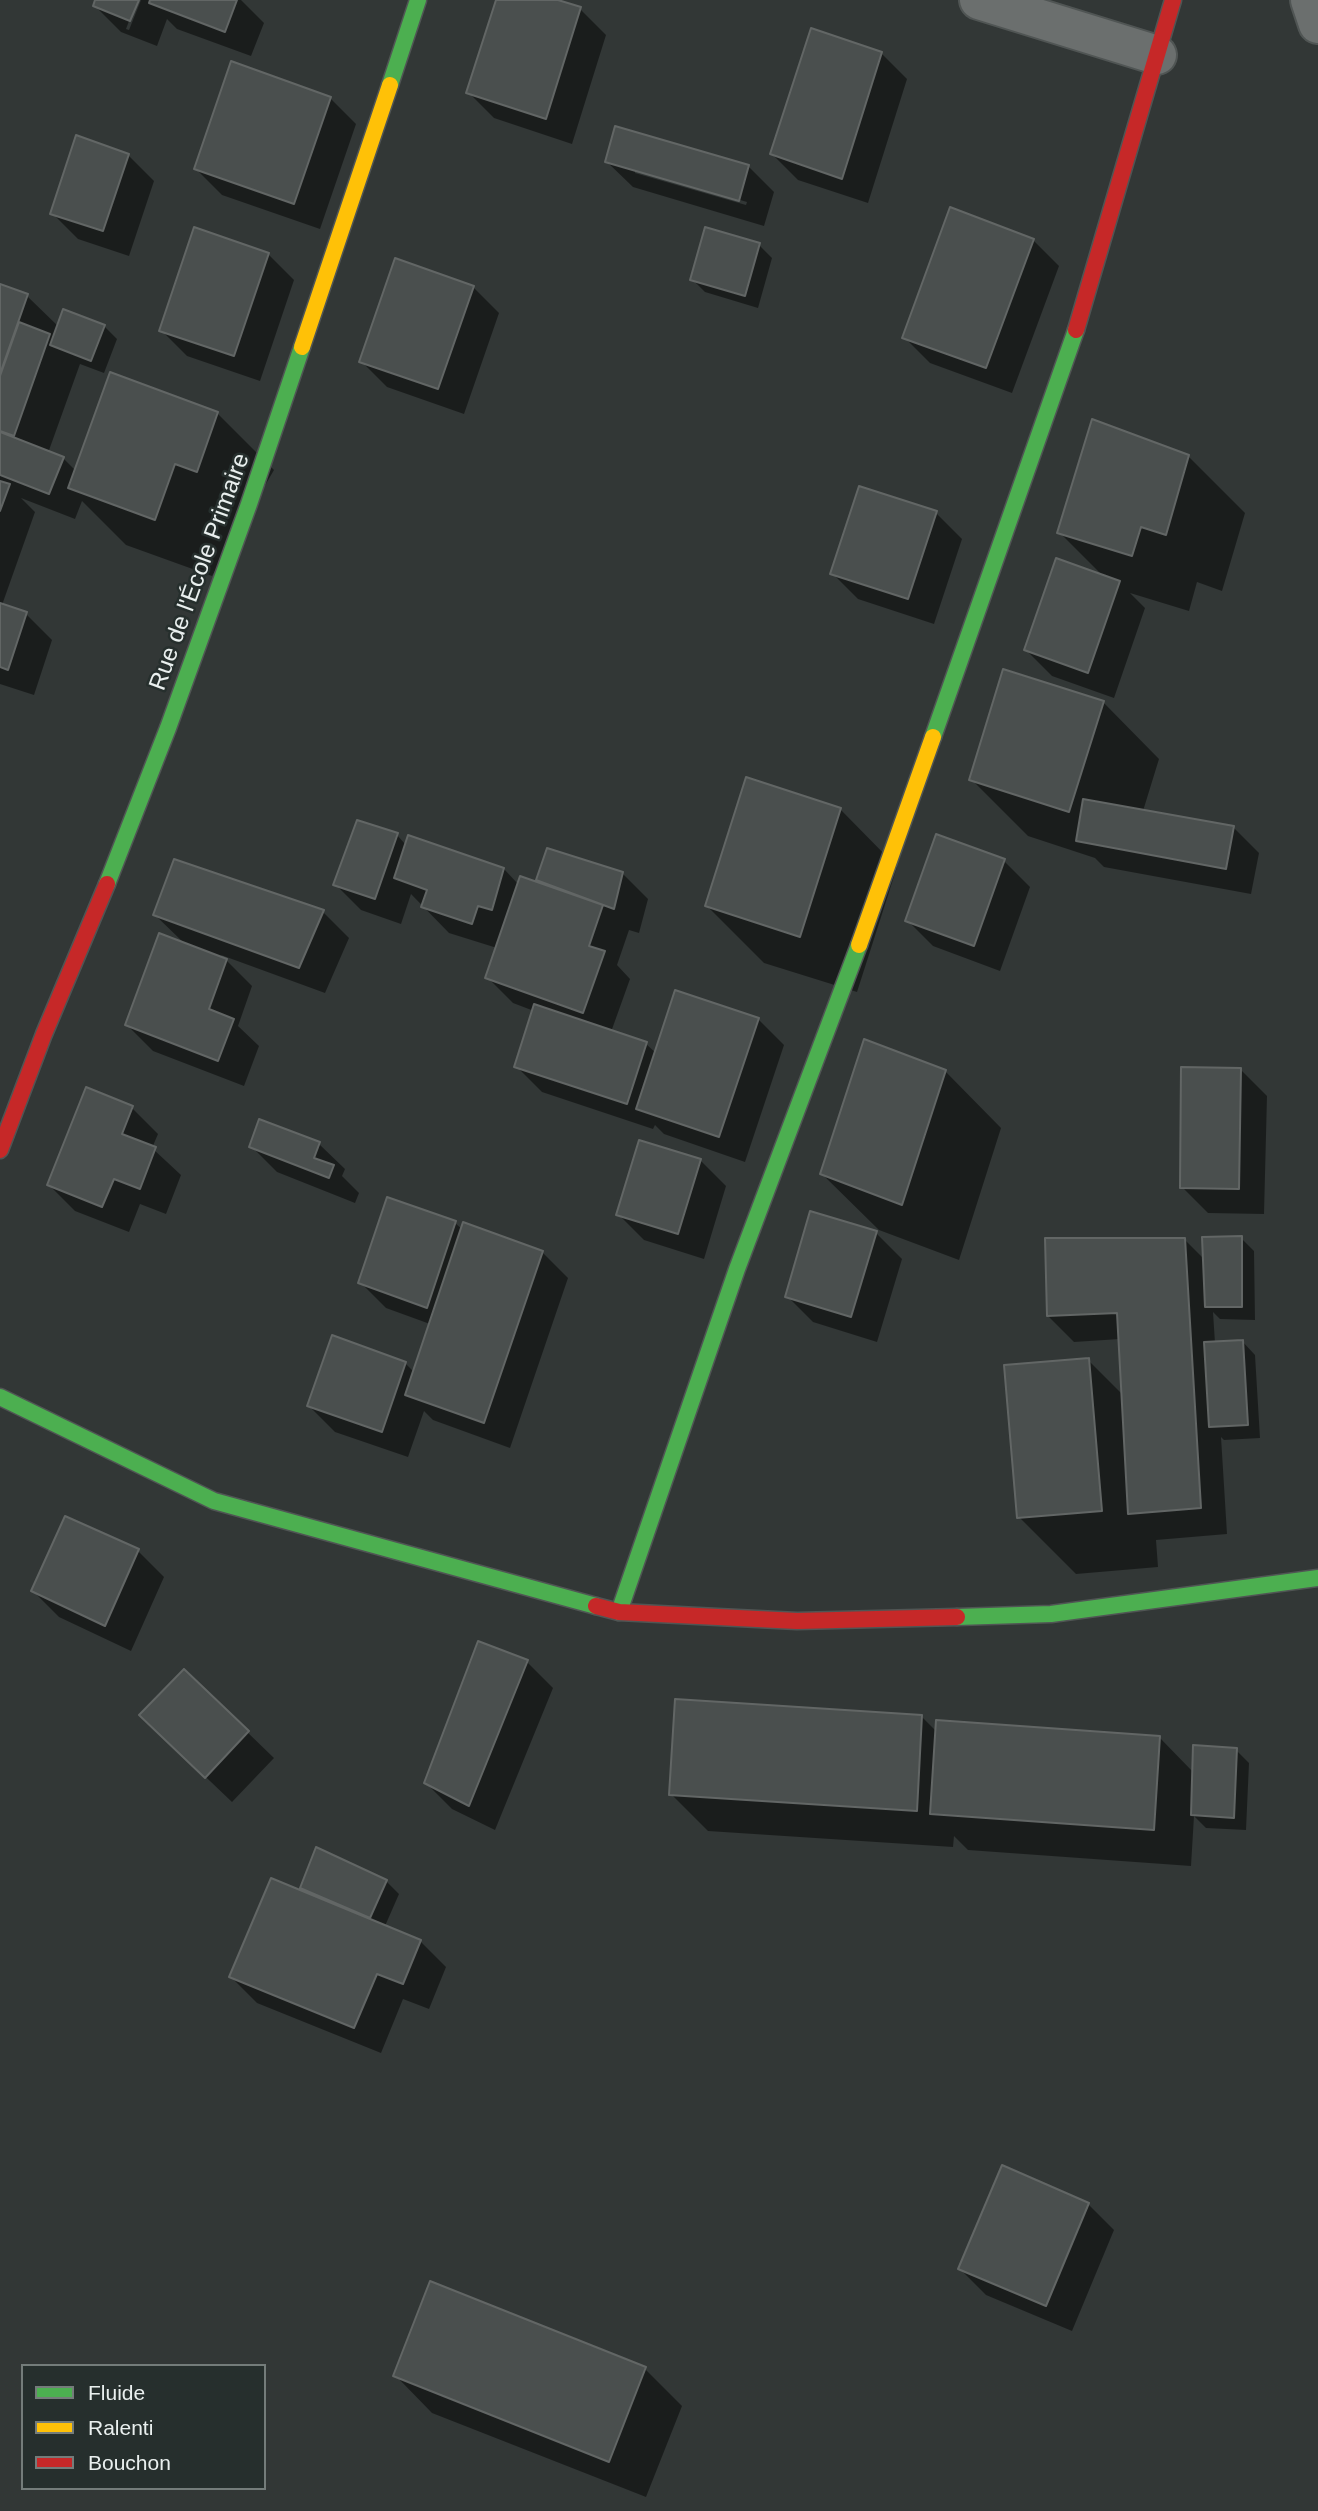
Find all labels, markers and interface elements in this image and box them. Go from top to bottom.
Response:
street label: Rue de l'École Primaire [144,450,256,694]
legend [21,2364,266,2490]
text: Fluide [88,2381,145,2404]
text: Ralenti [88,2416,153,2439]
text: Bouchon [88,2451,171,2474]

